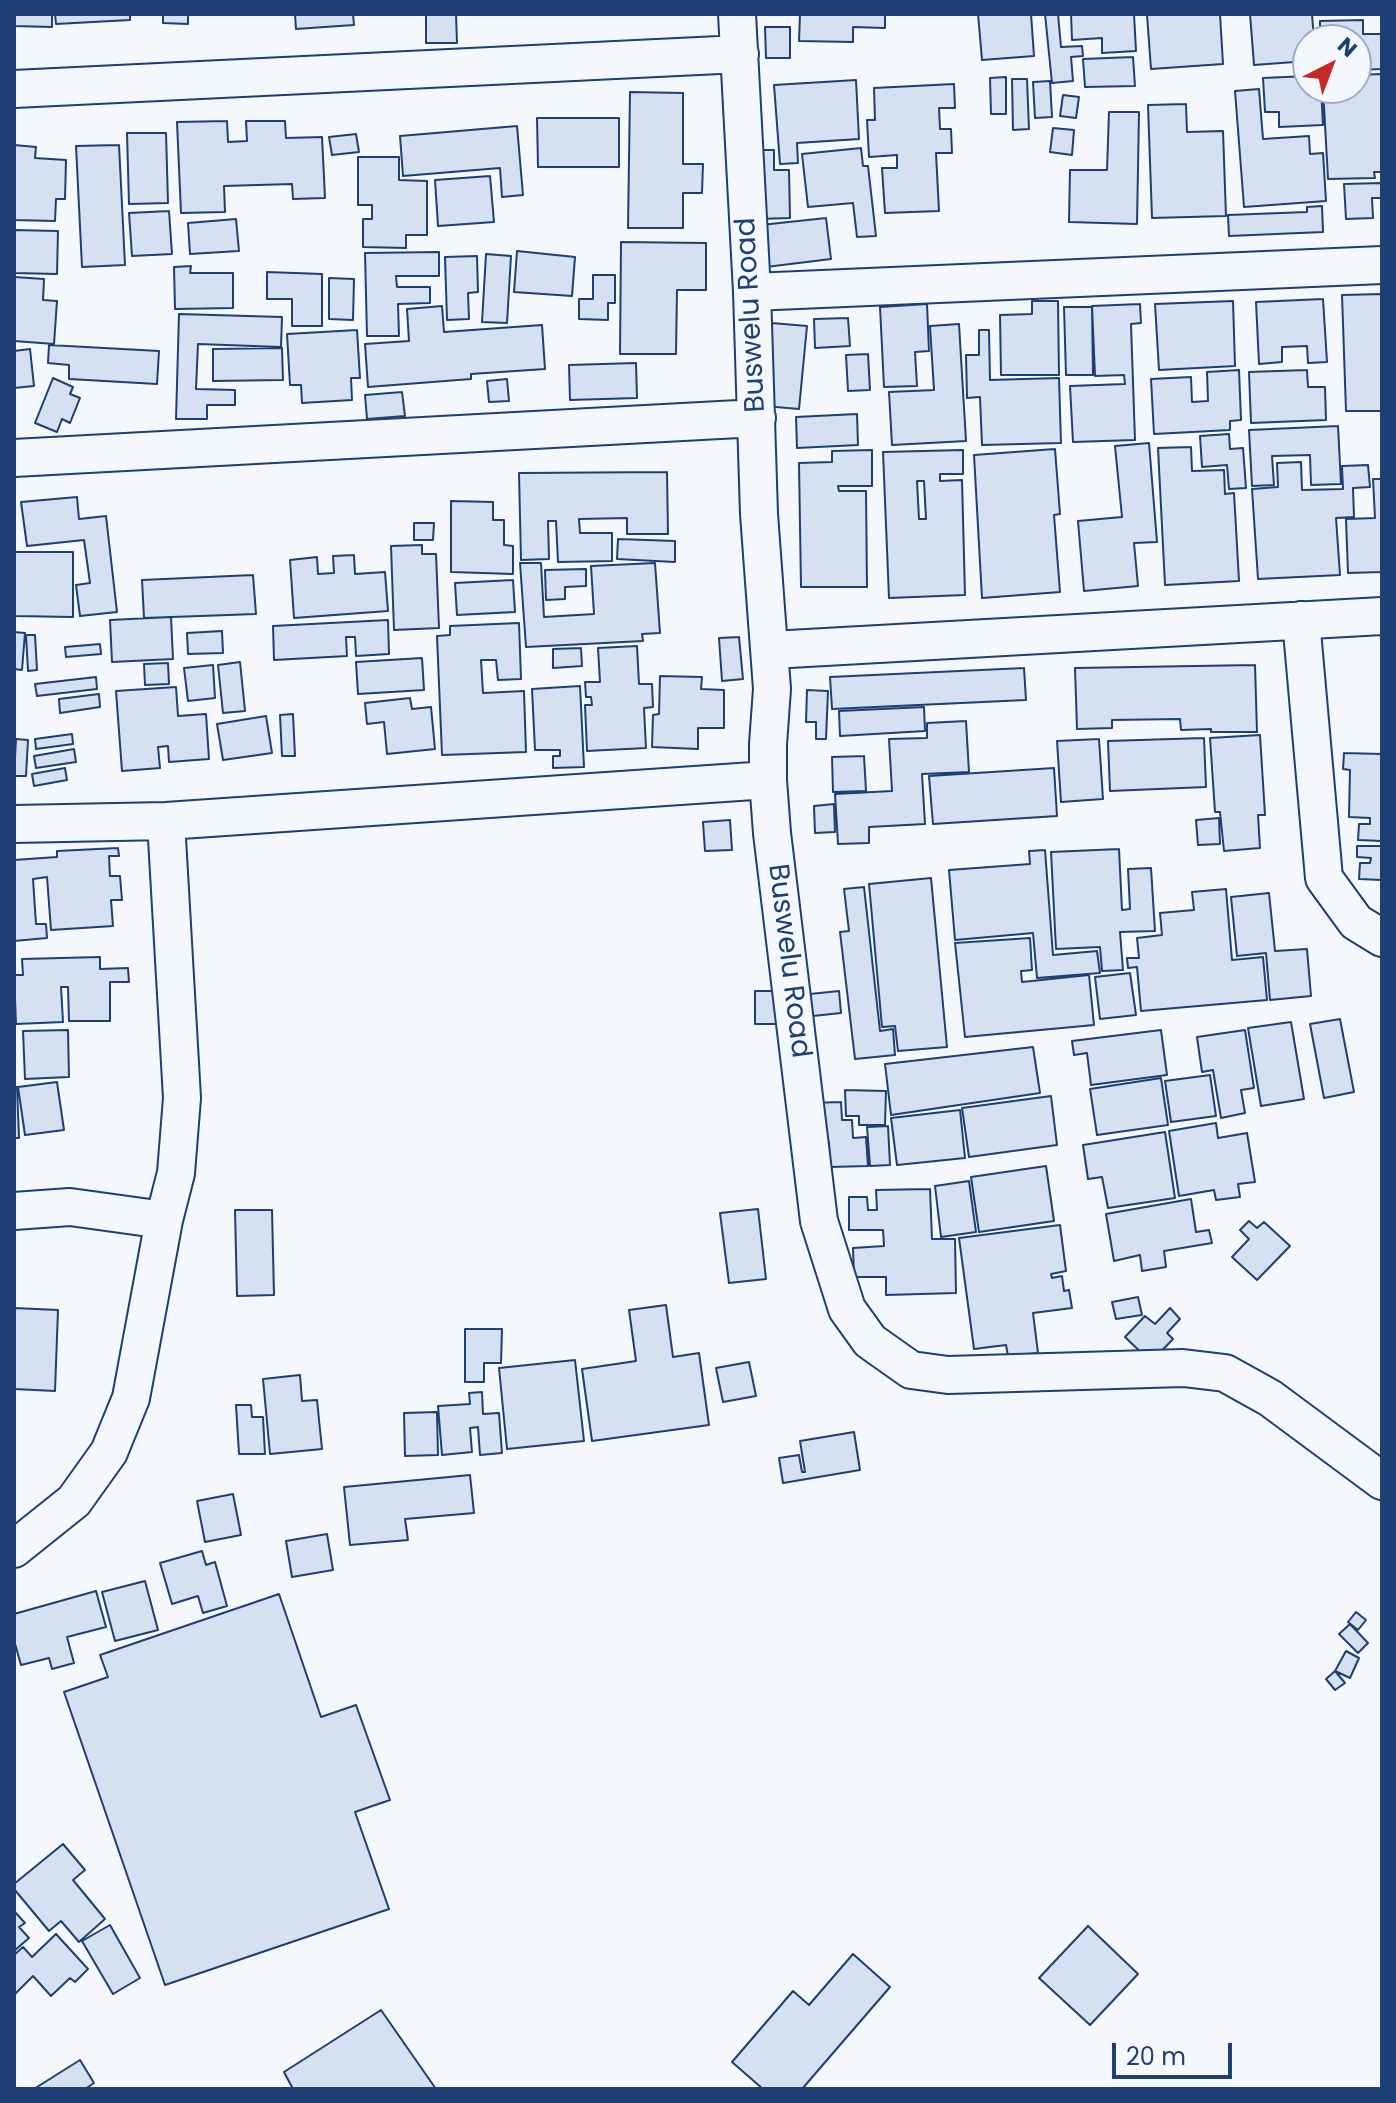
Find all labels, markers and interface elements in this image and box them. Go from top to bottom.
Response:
north arrow [1292,24,1372,104]
text: N [1331,30,1364,64]
street label: Buswelu Road [730,217,774,413]
street label: Buswelu Road [759,862,817,1060]
scale bar [1116,2027,1236,2077]
text: 20 m [1126,2040,1186,2073]

